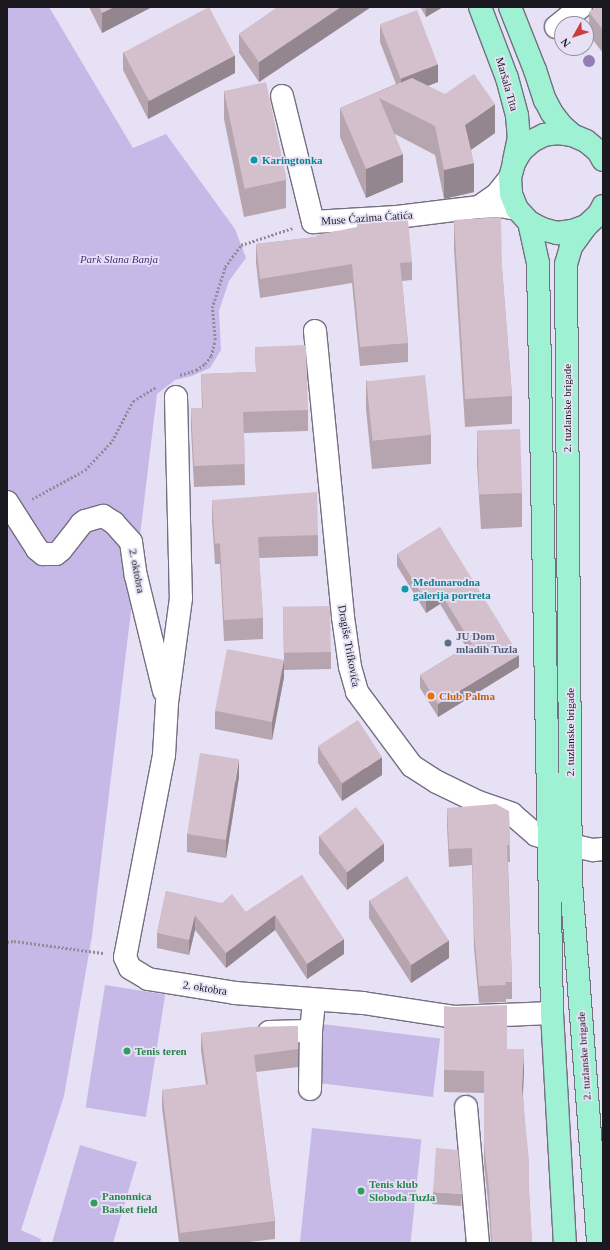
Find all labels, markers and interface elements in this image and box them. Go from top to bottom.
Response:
north arrow [554,16,594,56]
text: N [558,36,573,50]
street label: Maršala Tita [493,56,521,112]
place label: Karingtonka [262,153,323,167]
marker: Karingtonka [249,155,259,165]
street label: Muse Ćazima Ćatića [321,208,413,228]
park label: Park Slana Banja [80,252,158,266]
street label: 2. tuzlanske brigade [560,364,574,452]
street label: 2. oktobra [126,548,148,594]
place label: Međunarodna galerija portreta [413,576,491,602]
marker: Međunarodna galerija portreta [400,584,410,594]
street label: Dragiše Trifkovića [335,604,363,688]
place label: JU Dom mladih Tuzla [456,630,518,656]
marker: JU Dom mladih Tuzla [443,638,453,648]
street label: 2. tuzlanske brigade [563,688,577,776]
place label: Club Palma [439,689,495,703]
marker: Club Palma [426,691,436,701]
street label: 2. oktobra [182,978,228,998]
street label: 2. tuzlanske brigade [574,1012,594,1100]
place label: Tenis teren [135,1044,187,1058]
marker: Tenis teren [122,1046,132,1056]
place label: Tenis klub Sloboda Tuzla [369,1178,436,1204]
marker: Tenis klub Sloboda Tuzla [356,1186,366,1196]
place label: Panonnica Basket field [102,1190,157,1216]
marker: Panonnica Basket field [89,1198,99,1208]

